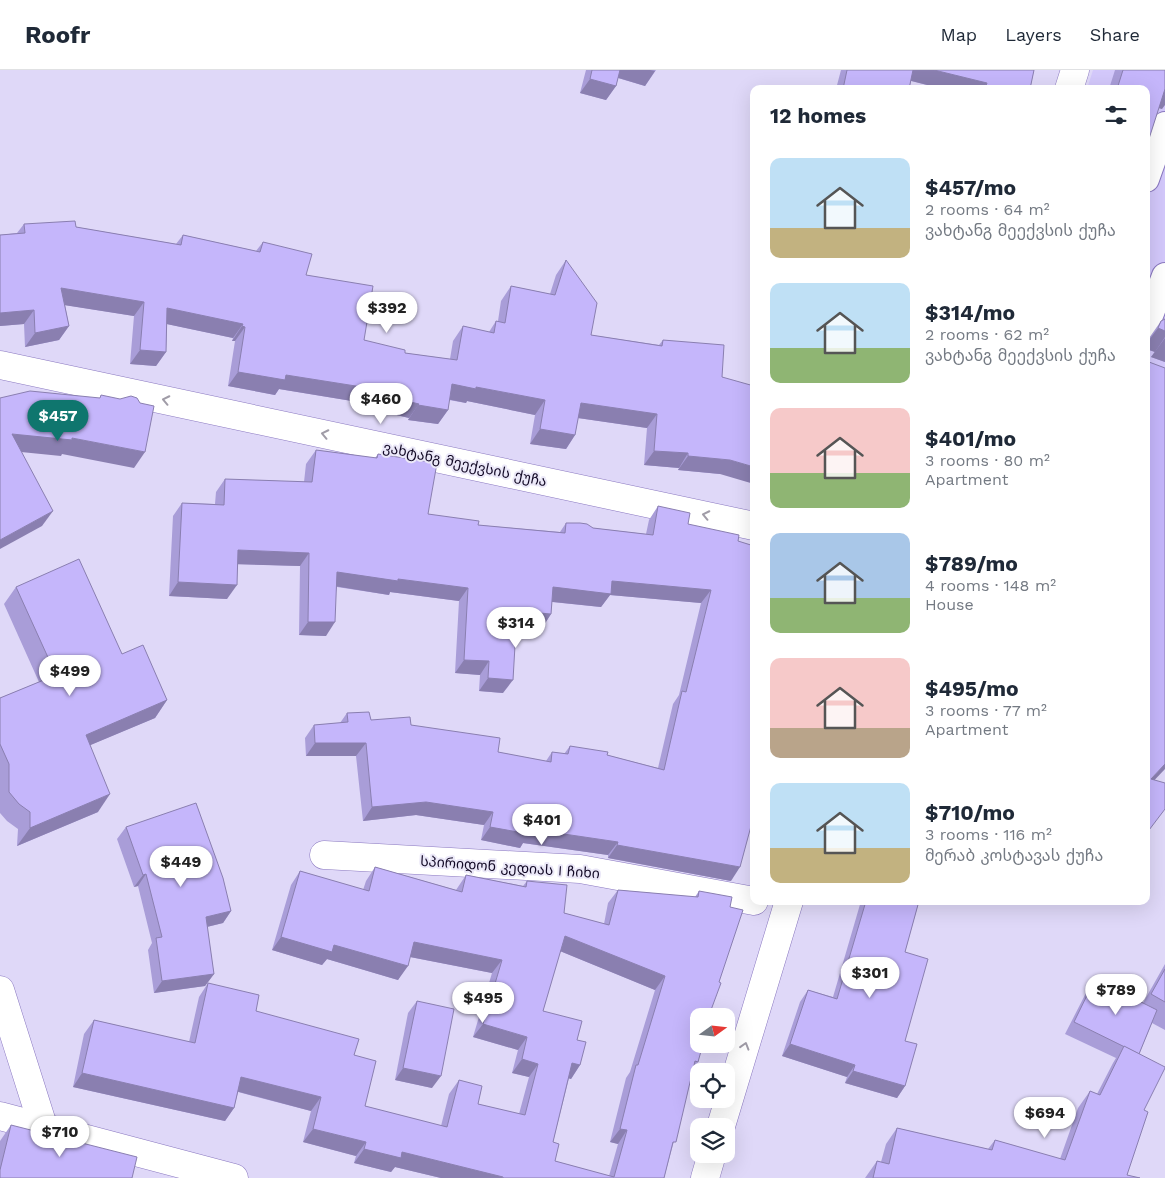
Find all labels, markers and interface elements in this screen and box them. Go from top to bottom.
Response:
text: Roofr [25,21,90,49]
text: Map [940,24,977,45]
text: Layers [1005,24,1062,45]
text: Share [1090,24,1140,45]
icon: filters [1102,101,1130,129]
text: 12 homes [770,103,866,128]
text: $457/mo [925,175,1016,200]
icon: home [810,178,870,238]
text: 2 rooms · 64 m² [925,200,1050,219]
text: ვახტანგ მეექვსის ქუჩა [925,221,1116,240]
pin: $392 [357,292,417,334]
text: $392 [367,298,407,317]
text: $314/mo [925,300,1015,325]
icon: home [810,303,870,363]
text: 2 rooms · 62 m² [925,325,1049,344]
text: ვახტანგ მეექვსის ქუჩა [925,346,1116,365]
pin: $460 [351,382,411,425]
text: $460 [361,389,401,408]
one-way arrow [161,396,170,406]
pin: $457 [28,400,88,442]
text: $457 [38,406,78,425]
text: $401/mo [925,426,1016,451]
icon: home [810,428,870,488]
one-way arrow [320,429,329,440]
street label: ვახტანგ მეექვსის ქუჩა [381,439,548,490]
text: 3 rooms · 80 m² [925,451,1050,470]
text: Apartment [925,470,1008,489]
one-way arrow [702,511,711,521]
text: $789/mo [925,551,1018,576]
icon: home [810,553,870,613]
text: 4 rooms · 148 m² [925,576,1056,595]
text: House [925,595,974,614]
pin: $314 [486,606,546,649]
text: $314 [498,613,534,632]
pin: $499 [40,654,100,697]
text: $499 [50,661,90,680]
text: $495/mo [925,676,1019,701]
icon: home [810,678,870,738]
text: 3 rooms · 77 m² [925,701,1047,720]
text: Apartment [925,720,1008,739]
text: $710/mo [925,800,1015,825]
icon: home [810,803,870,863]
pin: $401 [512,804,572,846]
text: $401 [523,810,561,829]
text: 3 rooms · 116 m² [925,825,1052,844]
pin: $449 [151,846,211,888]
text: მერაბ კოსტავას ქუჩა [925,846,1103,865]
text: $449 [161,852,201,871]
street label: სპირიდონ კედიას I ჩიხი [420,853,600,882]
pin: $301 [840,956,900,999]
text: $301 [852,963,888,982]
pin: $789 [1086,974,1146,1016]
text: $789 [1096,980,1136,999]
pin: $495 [453,982,513,1024]
text: $495 [463,988,503,1007]
north arrow [690,1008,735,1052]
map controls [690,1008,735,1163]
one-way arrow [739,1043,749,1051]
button: locate [690,1063,735,1108]
pin: $694 [1015,1096,1075,1139]
text: $694 [1025,1103,1065,1122]
pin: $710 [30,1116,90,1158]
button: layers [690,1118,735,1163]
text: $710 [41,1122,79,1141]

